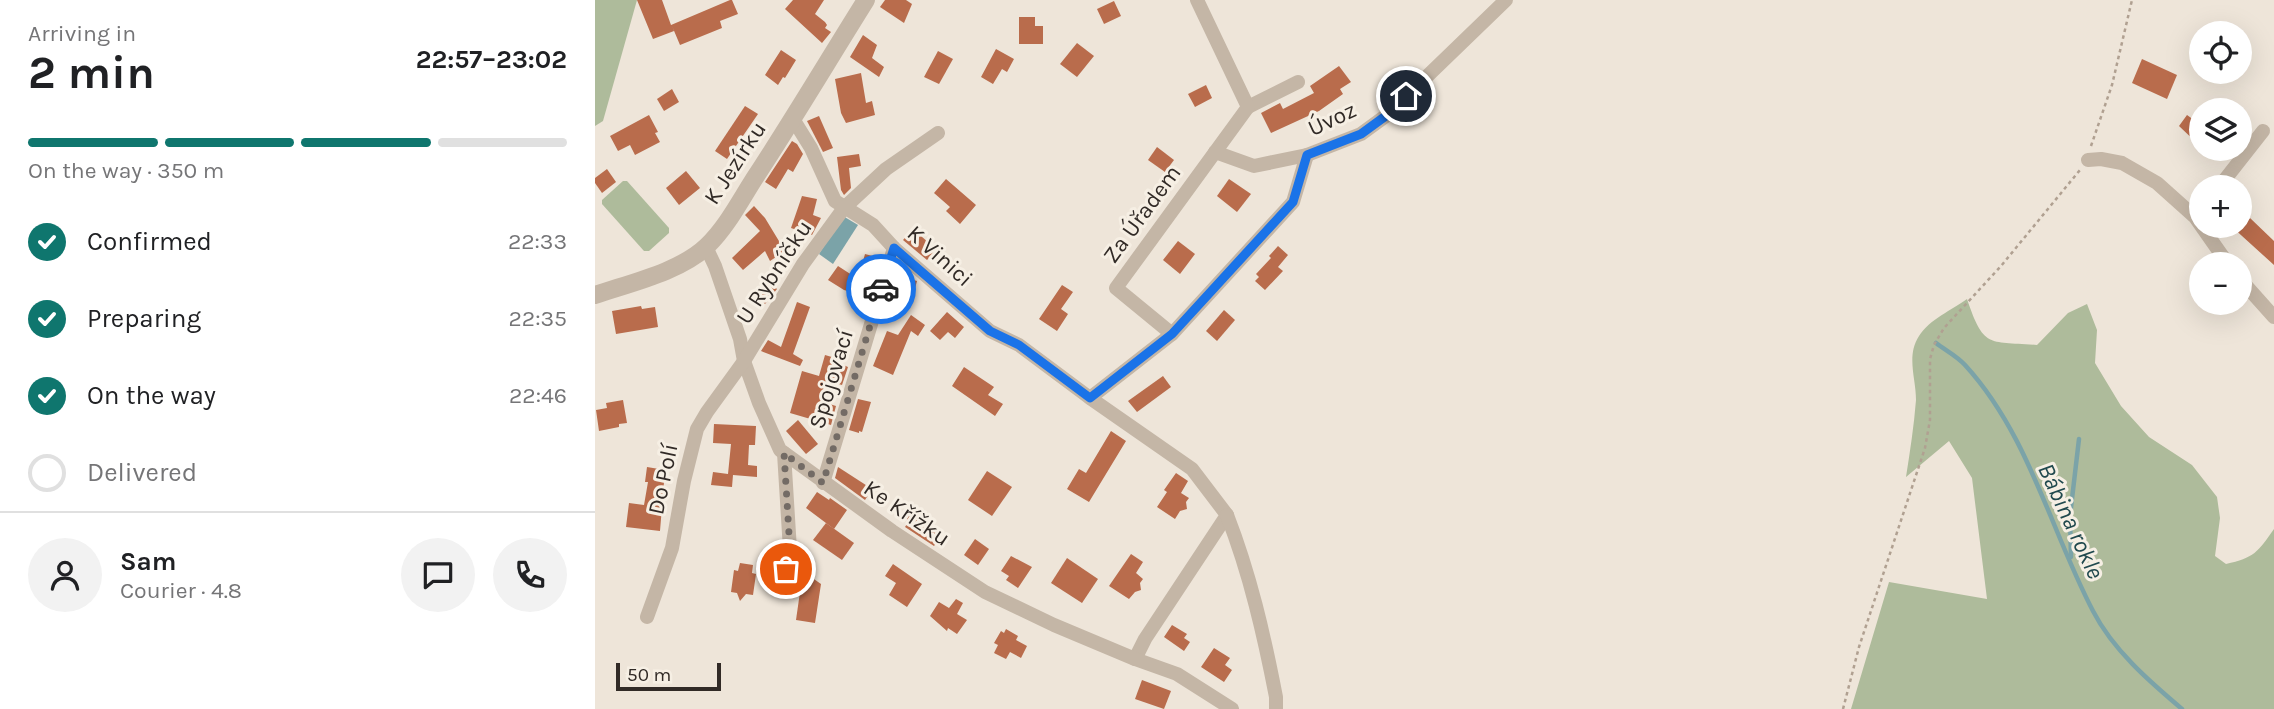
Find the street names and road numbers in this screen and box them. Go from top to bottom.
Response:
street label: Úvoz [1304,96,1360,142]
street label: K Jezírku [698,116,772,210]
street label: Za Úřadem [1097,160,1187,268]
street label: U Rybníčku [730,215,818,329]
street label: K Vinici [902,220,978,292]
street label: Spojovací [803,326,859,432]
street label: Do Polí [642,441,684,517]
street label: Ke Křížku [859,474,955,552]

